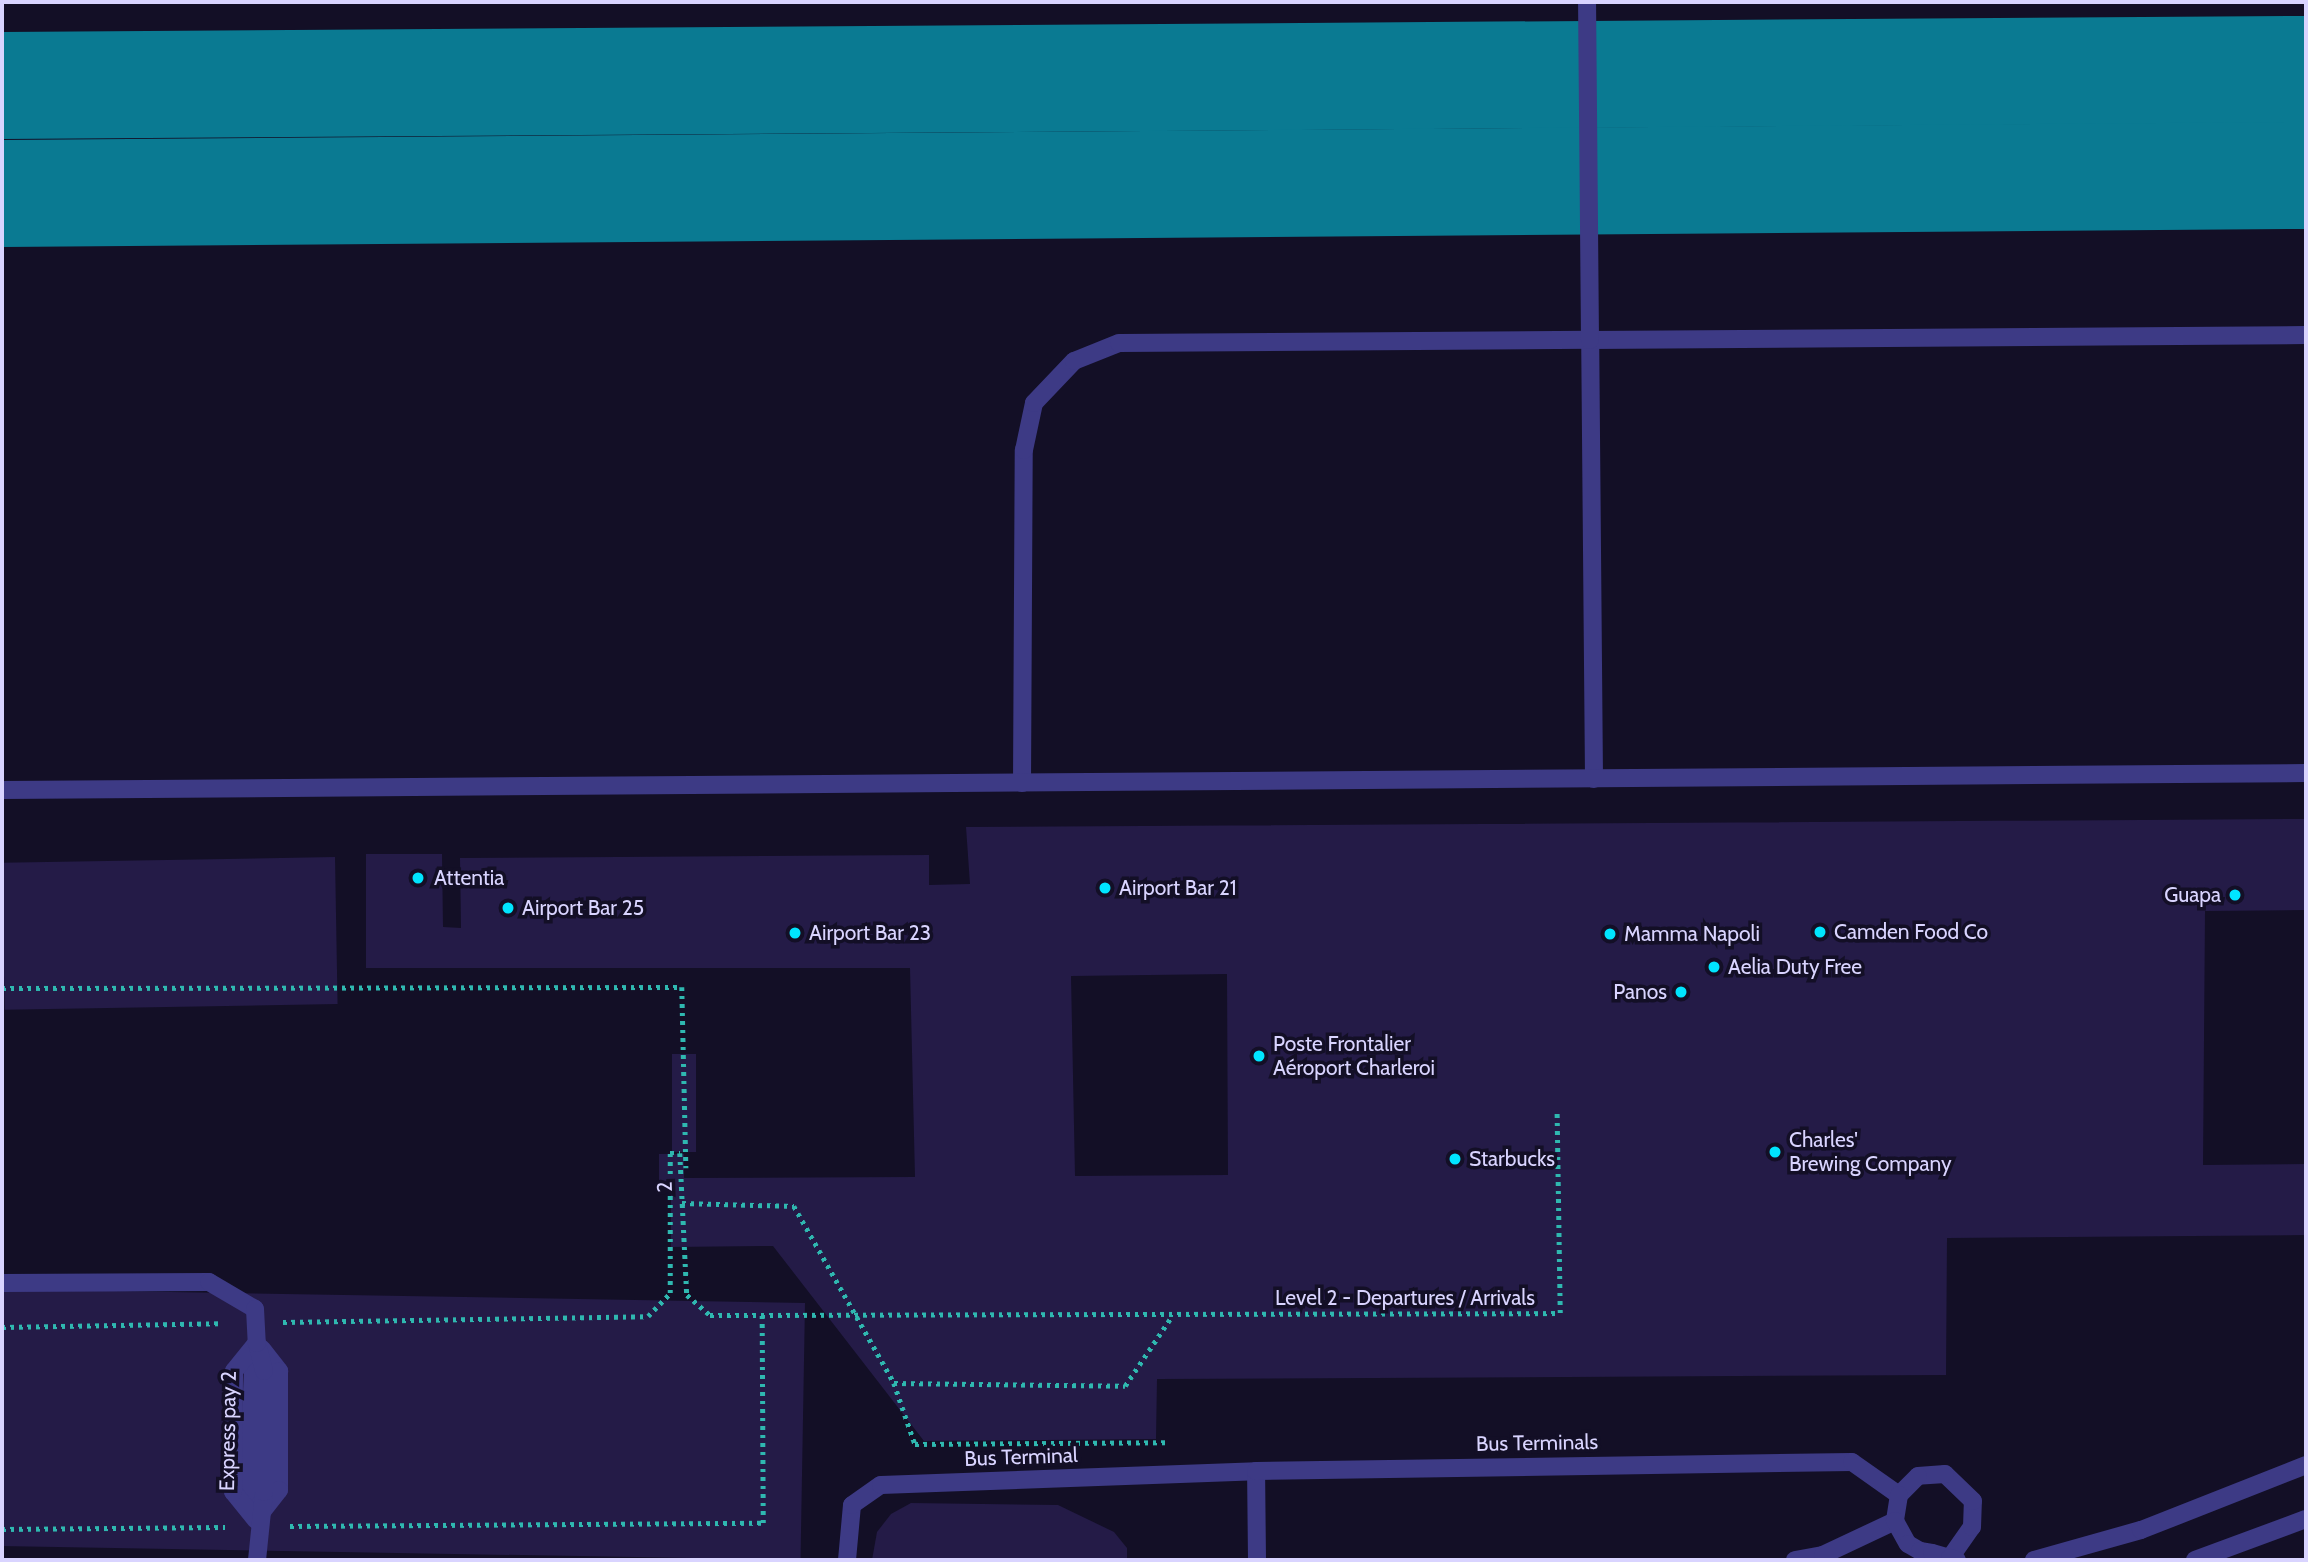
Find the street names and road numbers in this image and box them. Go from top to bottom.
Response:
street label: 2 [652,1181,678,1193]
street label: Level 2 - Departures / Arrivals [1275,1285,1535,1311]
street label: Express pay 2 [214,1371,242,1491]
street label: Bus Terminals [1476,1429,1598,1457]
street label: Bus Terminal [964,1442,1078,1472]

